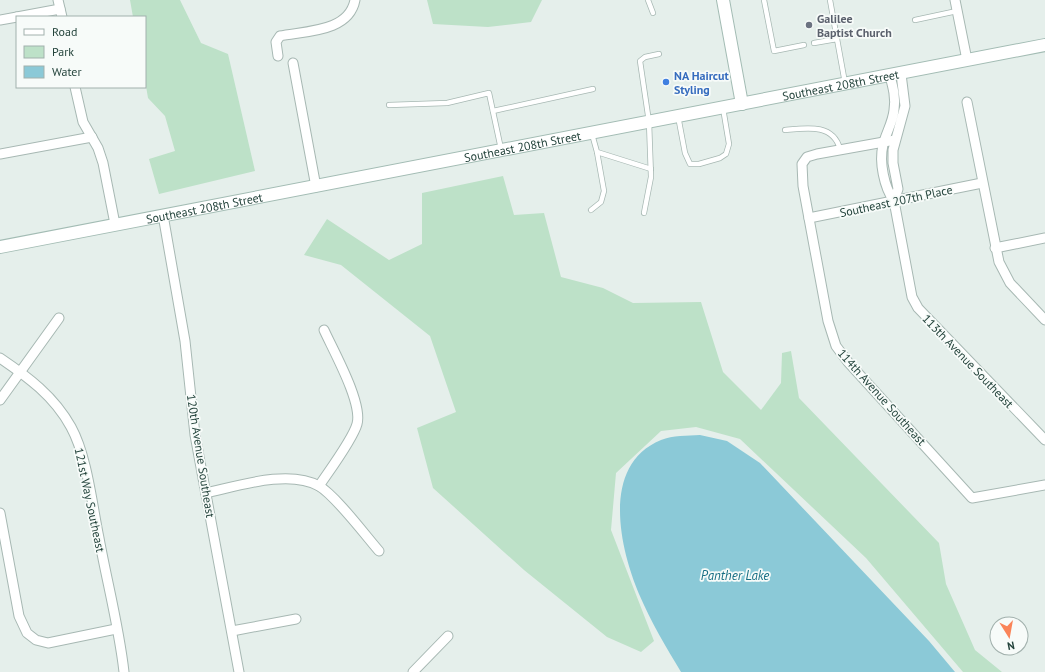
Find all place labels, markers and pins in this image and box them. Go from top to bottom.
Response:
place label: Galilee Baptist Church [817,11,892,40]
marker: Galilee Baptist Church [804,20,814,30]
place label: NA Haircut Styling [674,68,730,97]
marker: NA Haircut Styling [661,77,671,87]

